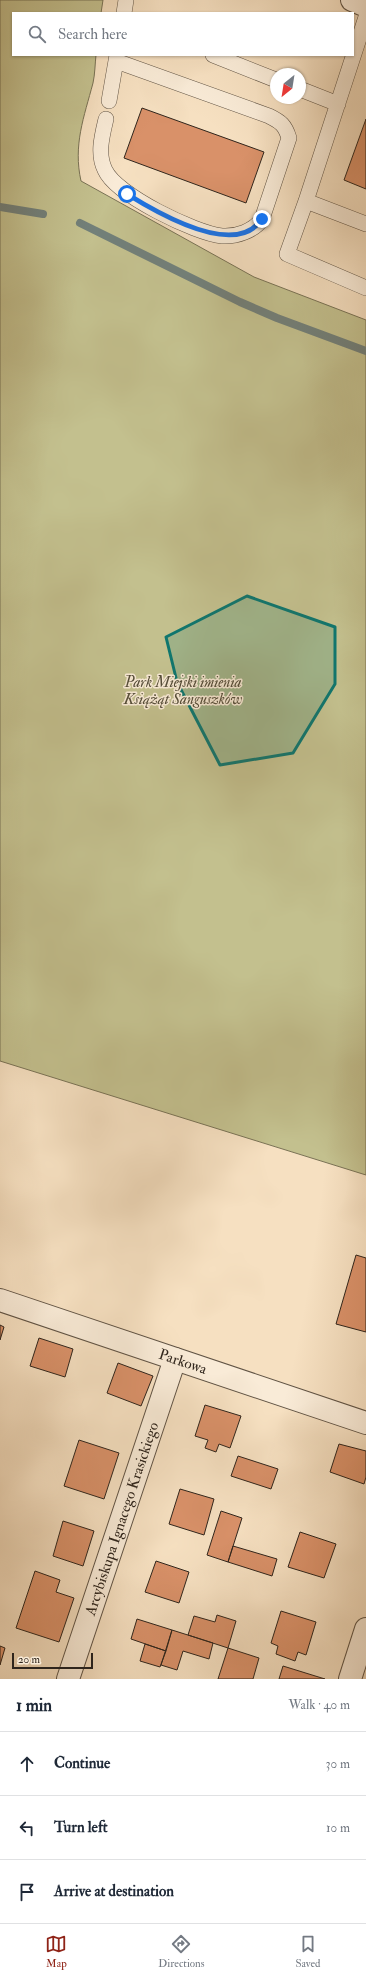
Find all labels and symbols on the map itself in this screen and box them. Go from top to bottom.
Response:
north arrow [270,68,306,104]
route start [118,185,136,203]
route end [253,210,271,228]
park label: Park Miejski imienia Książąt Sanguszków [123,673,242,709]
street label: Parkowa [156,1345,210,1379]
street label: Arcybiskupa Ignacego Krasickiego [80,1419,163,1619]
scale bar [12,1651,93,1670]

